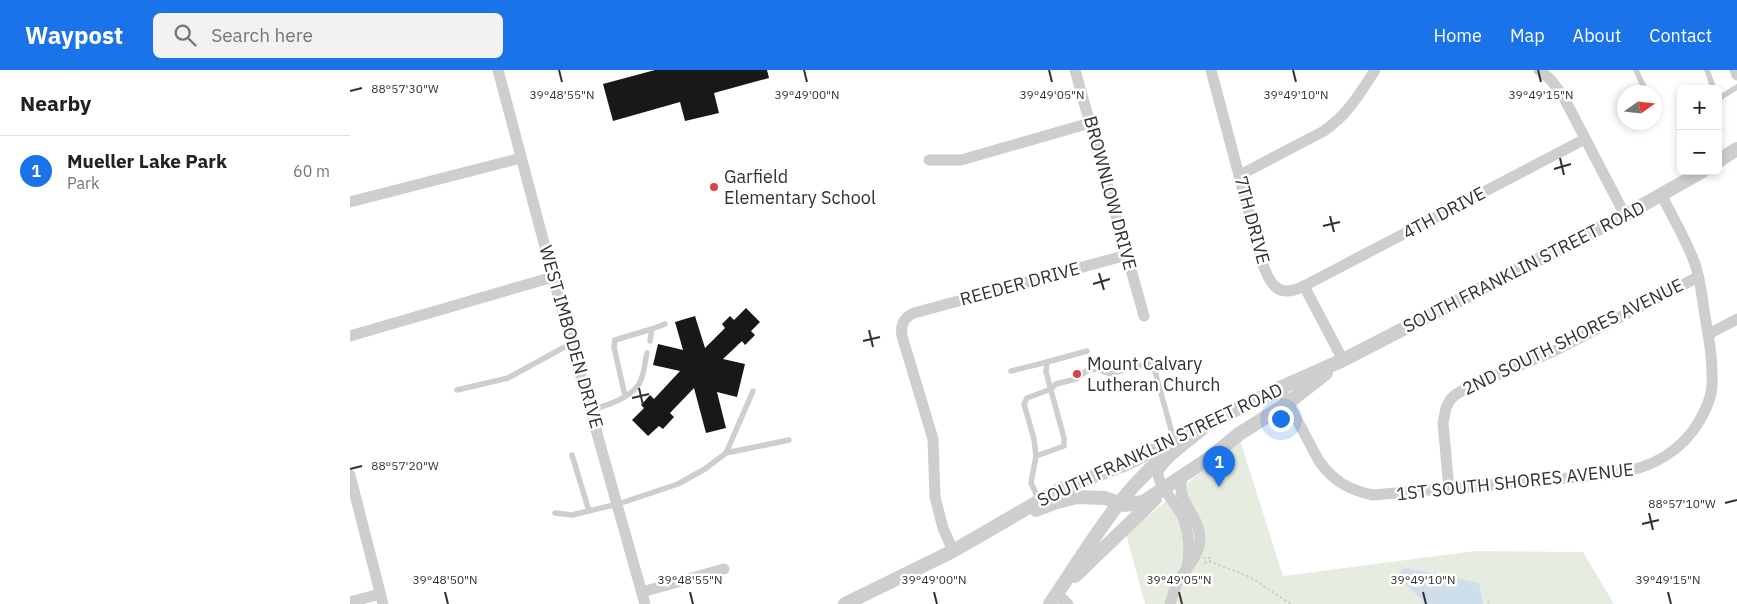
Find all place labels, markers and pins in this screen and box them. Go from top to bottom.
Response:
place label: Garfield Elementary School [724,165,876,209]
marker: Garfield Elementary School [708,181,720,193]
place label: Mount Calvary Lutheran Church [1087,352,1221,396]
marker: Mount Calvary Lutheran Church [1071,368,1083,380]
pin: 1 [1203,446,1235,487]

